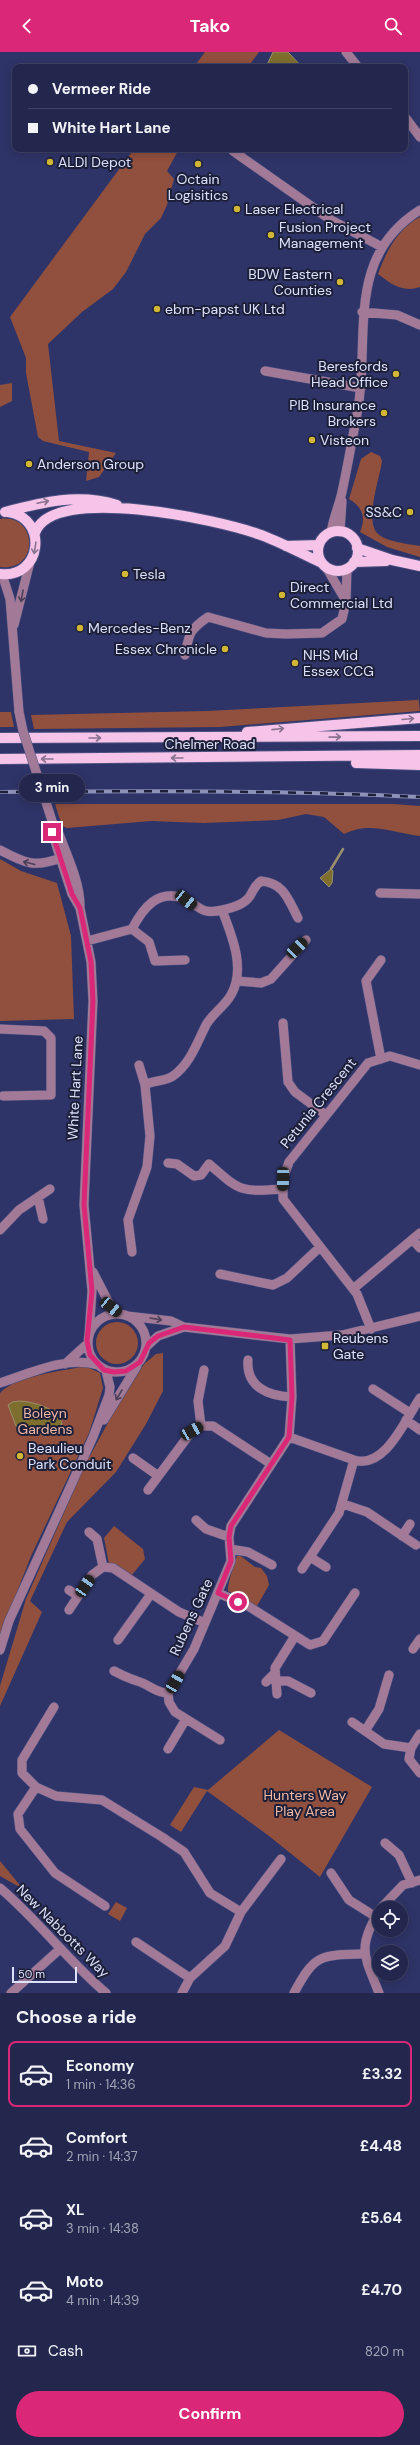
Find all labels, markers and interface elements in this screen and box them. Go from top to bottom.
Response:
text: Tako [190,14,230,38]
icon: back [16,15,38,37]
icon: search [382,15,404,37]
text: Vermeer Ride [52,79,151,99]
text: White Hart Lane [52,118,171,138]
place label: ALDI Depot [58,153,131,171]
marker: ALDI Depot [45,157,55,167]
marker: Octain Logisitics [193,159,203,169]
place label: Octain Logisitics [168,170,228,204]
place label: Laser Electrical [245,200,343,218]
marker: Laser Electrical [232,204,242,214]
place label: Fusion Project Management [279,218,371,252]
marker: Fusion Project Management [266,230,276,240]
place label: BDW Eastern Counties [248,265,332,299]
marker: BDW Eastern Counties [335,277,345,287]
place label: ebm-papst UK Ltd [165,300,285,318]
marker: ebm-papst UK Ltd [152,304,162,314]
place label: Beresfords Head Office [311,357,388,391]
marker: Beresfords Head Office [391,369,401,379]
place label: PIB Insurance Brokers [289,396,376,430]
marker: PIB Insurance Brokers [379,408,389,418]
place label: Visteon [320,431,369,449]
marker: Visteon [307,435,317,445]
place label: Anderson Group [37,455,144,473]
marker: Anderson Group [24,459,34,469]
one-way arrow [36,497,49,505]
place label: SS&C [365,503,402,521]
marker: SS&C [405,507,415,517]
one-way arrow [31,541,39,554]
place label: Tesla [133,565,165,583]
marker: Tesla [120,569,130,579]
place label: Direct Commercial Ltd [290,578,393,612]
one-way arrow [17,589,25,602]
marker: Direct Commercial Ltd [277,590,287,600]
place label: Mercedes-Benz [88,619,191,637]
marker: Mercedes-Benz [75,623,85,633]
place label: Essex Chronicle [115,640,217,658]
marker: Essex Chronicle [220,644,230,654]
place label: NHS Mid Essex CCG [303,646,374,680]
marker: NHS Mid Essex CCG [290,658,300,668]
one-way arrow [401,715,414,722]
one-way arrow [271,725,284,733]
one-way arrow [328,733,341,741]
one-way arrow [88,734,101,742]
street label: Chelmer Road [164,735,256,753]
one-way arrow [171,754,184,762]
one-way arrow [41,755,54,763]
callout: 3 min [19,774,85,802]
text: 3 min [35,779,69,796]
route end [43,823,61,841]
one-way arrow [23,859,36,866]
car [173,888,199,912]
car [284,935,310,961]
street label: White Hart Lane [63,1035,87,1141]
street label: Petunia Crescent [276,1054,360,1152]
car [277,1167,289,1191]
car [98,1295,124,1319]
one-way arrow [149,1315,162,1323]
place label: Reubens Gate [333,1329,389,1363]
marker: Reubens Gate [320,1341,330,1351]
one-way arrow [115,1389,123,1401]
park label: Boleyn Gardens [18,1404,72,1438]
car [179,1420,205,1442]
place label: Beaulieu Park Conduit [28,1439,111,1473]
marker: Beaulieu Park Conduit [15,1451,25,1461]
car [73,1573,97,1599]
street label: Rubens Gate [165,1575,217,1658]
route start [229,1593,247,1611]
car [164,1669,186,1695]
park label: Hunters Way Play Area [264,1786,347,1820]
street label: New Nabbotts Way [13,1881,113,1981]
map controls [372,1901,408,1981]
button: locate [372,1901,408,1937]
button: layers [372,1945,408,1981]
scale bar [12,1965,77,1984]
text: 50 m [18,1967,45,1981]
text: Choose a ride [16,2005,137,2029]
icon: car [18,2056,54,2092]
text: Economy [66,2056,134,2076]
text: £3.32 [362,2064,402,2084]
text: 1 min · 14:36 [66,2076,136,2093]
icon: car [18,2128,54,2164]
text: Comfort [66,2128,127,2148]
text: £4.48 [360,2136,402,2156]
text: 2 min · 14:37 [66,2148,138,2165]
icon: car [18,2200,54,2236]
text: XL [66,2200,84,2220]
text: £5.64 [361,2208,402,2228]
text: 3 min · 14:38 [66,2220,139,2237]
icon: car [18,2272,54,2308]
text: Moto [66,2272,104,2292]
text: £4.70 [361,2280,402,2300]
text: 4 min · 14:39 [66,2292,139,2309]
icon: cash [16,2340,38,2362]
text: Cash [48,2341,83,2361]
text: 820 m [365,2343,404,2360]
button: Confirm [16,2391,404,2437]

